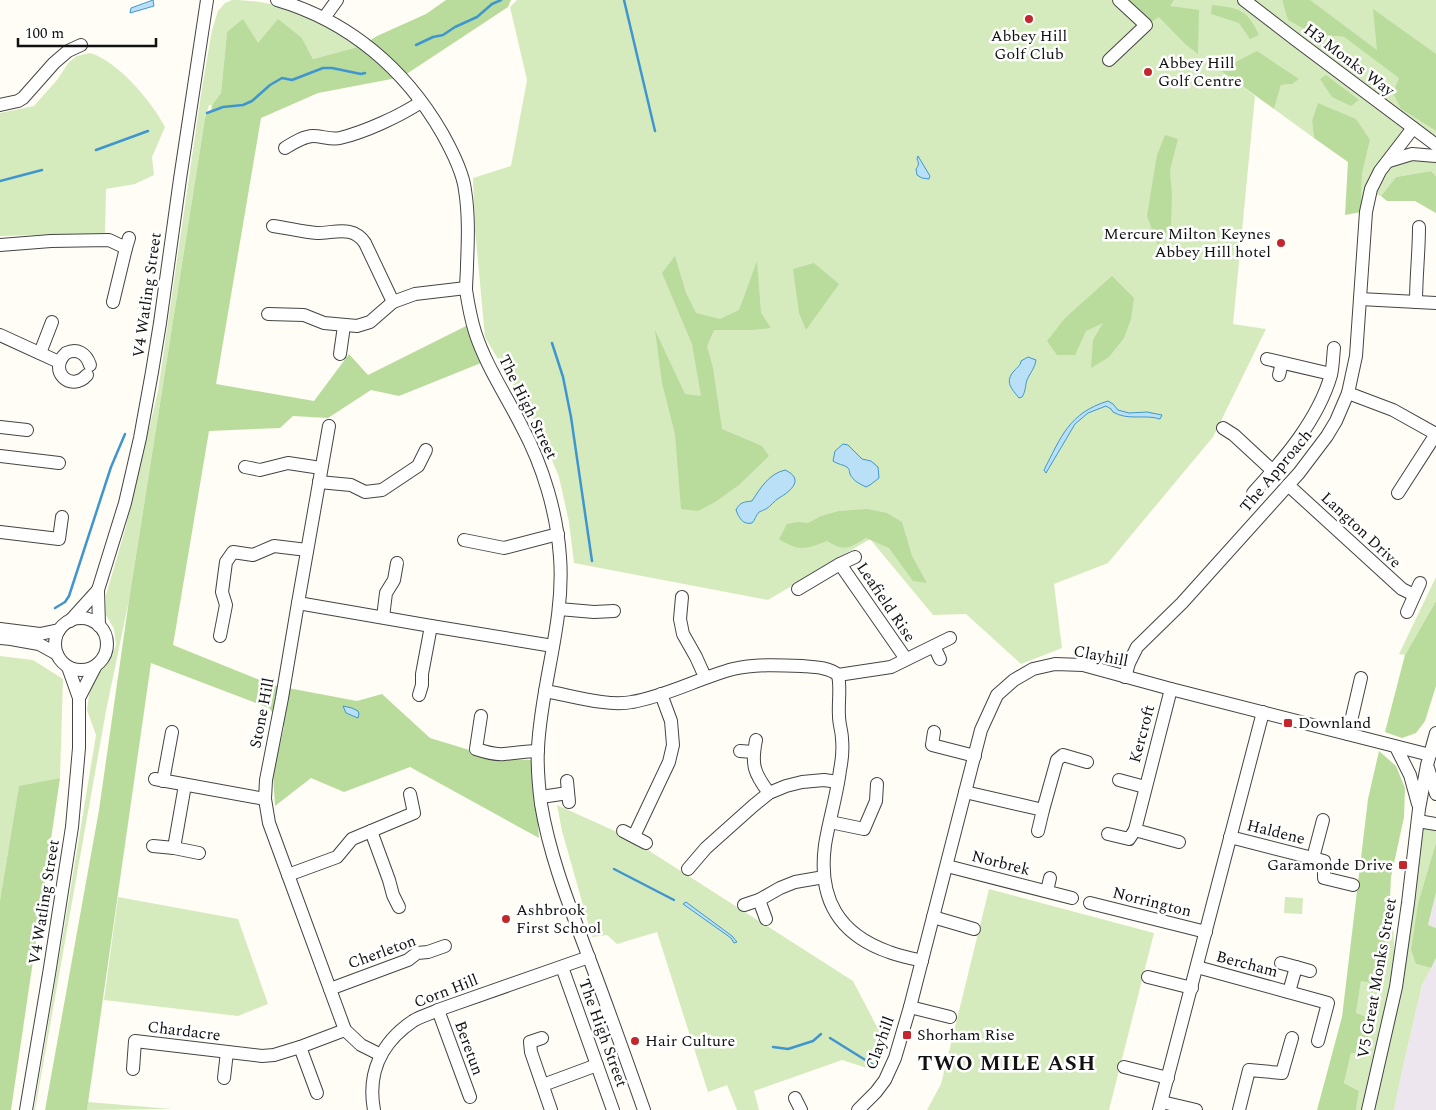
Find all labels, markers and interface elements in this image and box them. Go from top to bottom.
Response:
marker: Abbey Hill Golf Club [1023,13,1035,25]
scale bar [18,15,155,47]
street label: H3 Monks Way [1298,18,1401,103]
text: 100 m [25,22,64,45]
place label: Abbey Hill Golf Club [991,24,1067,66]
place label: Abbey Hill Golf Centre [1158,51,1242,93]
marker: Abbey Hill Golf Centre [1142,66,1154,78]
place label: Mercure Milton Keynes Abbey Hill hotel [1104,222,1271,264]
street label: V4 Watling Street [126,230,168,359]
marker: Mercure Milton Keynes Abbey Hill hotel [1275,237,1287,249]
street label: The High Street [492,351,564,464]
street label: The Approach [1234,424,1318,518]
street label: Langton Drive [1315,486,1407,574]
street label: Leafield Rise [850,557,922,647]
street label: Clayhill [1072,639,1130,673]
street label: Stone Hill [243,676,281,750]
street label: Kercroft [1123,702,1161,766]
place label: Downland [1298,711,1371,735]
marker: Downland [1282,717,1294,729]
street label: Haldene [1244,813,1308,851]
street label: V4 Watling Street [22,837,66,966]
street label: Norbrek [969,844,1033,882]
place label: Garamonde Drive [1267,853,1393,877]
marker: Garamonde Drive [1397,859,1409,871]
street label: Norrington [1110,881,1194,923]
street label: V5 Great Monks Street [1351,896,1403,1060]
place label: Ashbrook First School [516,898,601,940]
marker: Ashbrook First School [500,913,512,925]
street label: Cherleton [344,929,420,975]
street label: Bercham [1213,944,1281,984]
street label: Corn Hill [410,968,482,1014]
street label: The High Street [572,975,634,1091]
street label: Clayhill [859,1013,901,1073]
street label: Chardacre [146,1015,222,1047]
street label: Beretun [448,1017,490,1079]
place label: Shorham Rise [917,1023,1015,1047]
place label: Hair Culture [645,1029,735,1053]
marker: Shorham Rise [901,1029,913,1041]
marker: Hair Culture [629,1035,641,1047]
district label: TWO MILE ASH [918,1048,1096,1080]

